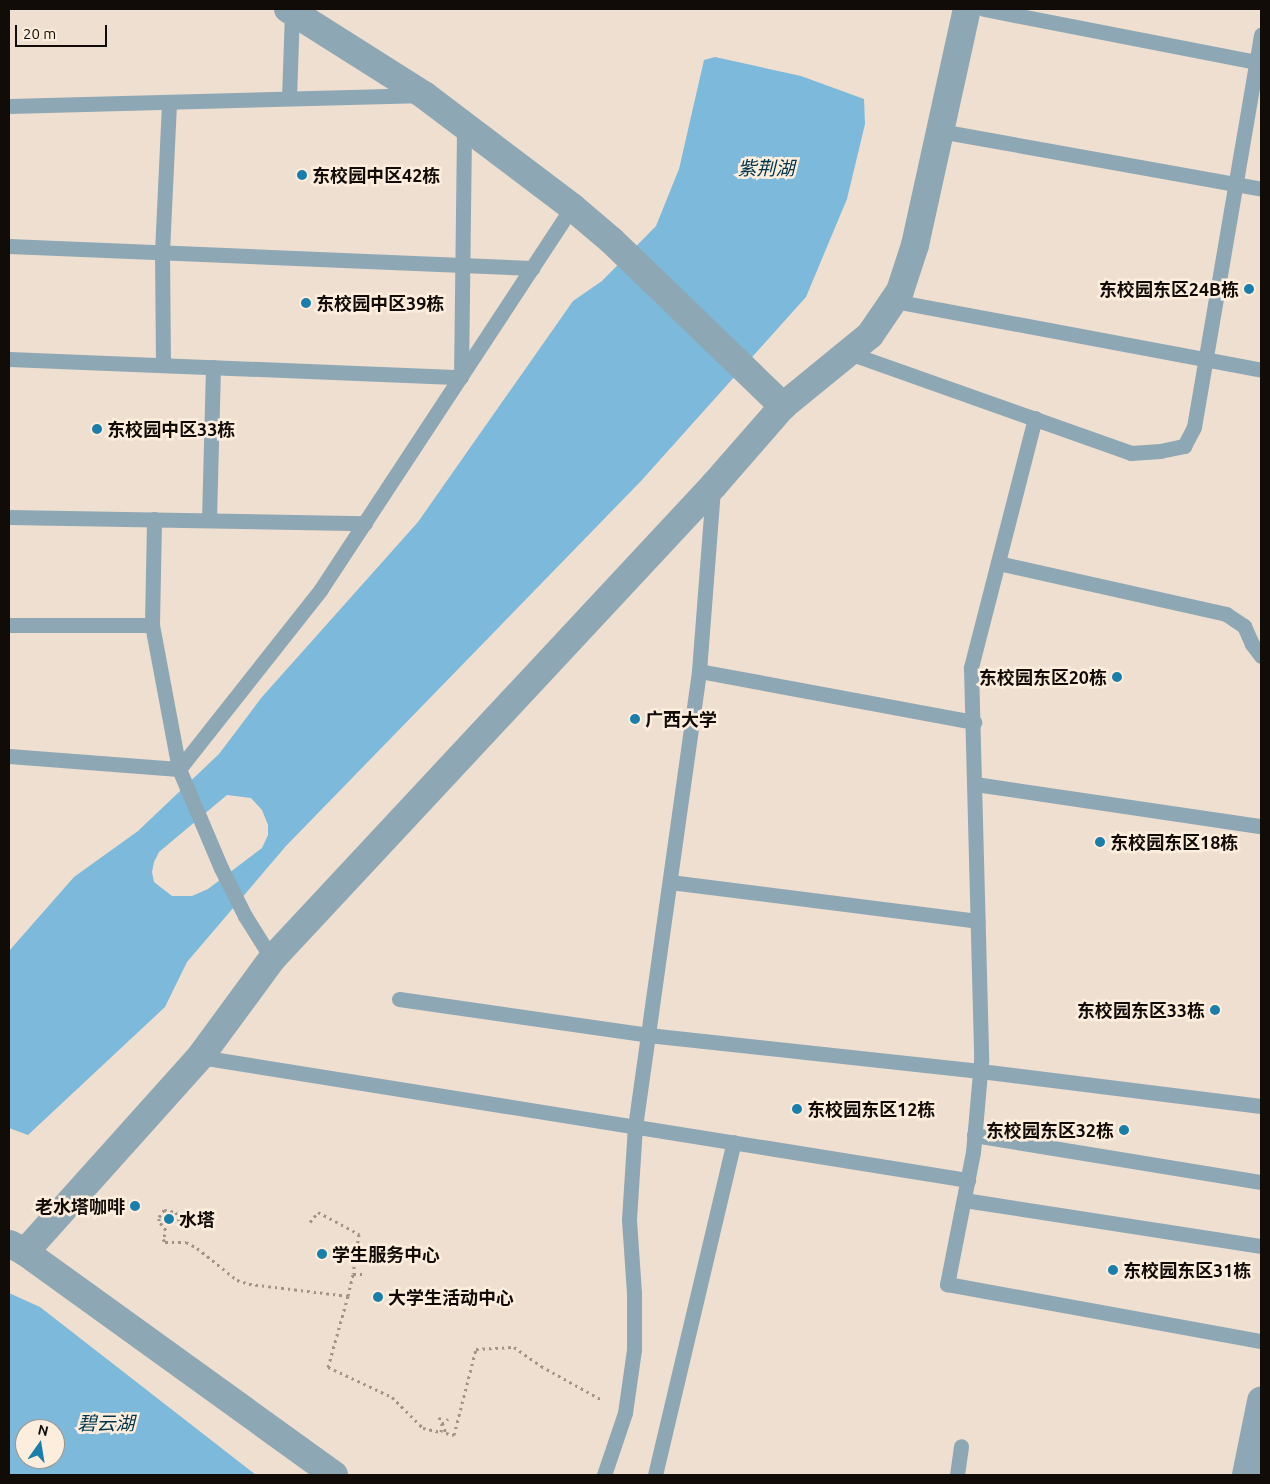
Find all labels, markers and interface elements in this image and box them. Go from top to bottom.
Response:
scale bar [18,15,110,47]
text: 20 m [23,25,56,42]
water label: 紫荆湖 [738,158,794,180]
place label: 东校园中区42栋 [312,164,440,186]
marker: 东校园中区42栋 [296,169,308,181]
place label: 东校园东区24B栋 [1099,278,1239,300]
marker: 东校园东区24B栋 [1243,283,1255,295]
place label: 东校园中区39栋 [316,292,444,314]
marker: 东校园中区39栋 [300,297,312,309]
place label: 东校园中区33栋 [107,418,235,440]
marker: 东校园中区33栋 [91,423,103,435]
place label: 东校园东区20栋 [979,666,1107,688]
marker: 东校园东区20栋 [1111,671,1123,683]
place label: 广西大学 [645,708,717,730]
marker: 广西大学 [629,713,641,725]
place label: 东校园东区18栋 [1110,831,1238,853]
marker: 东校园东区18栋 [1094,836,1106,848]
place label: 东校园东区33栋 [1077,999,1205,1021]
marker: 东校园东区33栋 [1209,1004,1221,1016]
place label: 东校园东区12栋 [807,1098,935,1120]
marker: 东校园东区12栋 [791,1103,803,1115]
place label: 东校园东区32栋 [986,1119,1114,1141]
marker: 东校园东区32栋 [1118,1124,1130,1136]
place label: 老水塔咖啡 [35,1195,125,1217]
marker: 老水塔咖啡 [129,1200,141,1212]
place label: 水塔 [179,1208,215,1230]
marker: 水塔 [163,1213,175,1225]
place label: 学生服务中心 [332,1243,440,1265]
marker: 学生服务中心 [316,1248,328,1260]
place label: 东校园东区31栋 [1123,1259,1251,1281]
marker: 东校园东区31栋 [1107,1264,1119,1276]
place label: 大学生活动中心 [388,1286,514,1308]
marker: 大学生活动中心 [372,1291,384,1303]
water label: 碧云湖 [78,1413,134,1435]
north arrow [15,1419,65,1469]
text: N [36,1421,50,1439]

